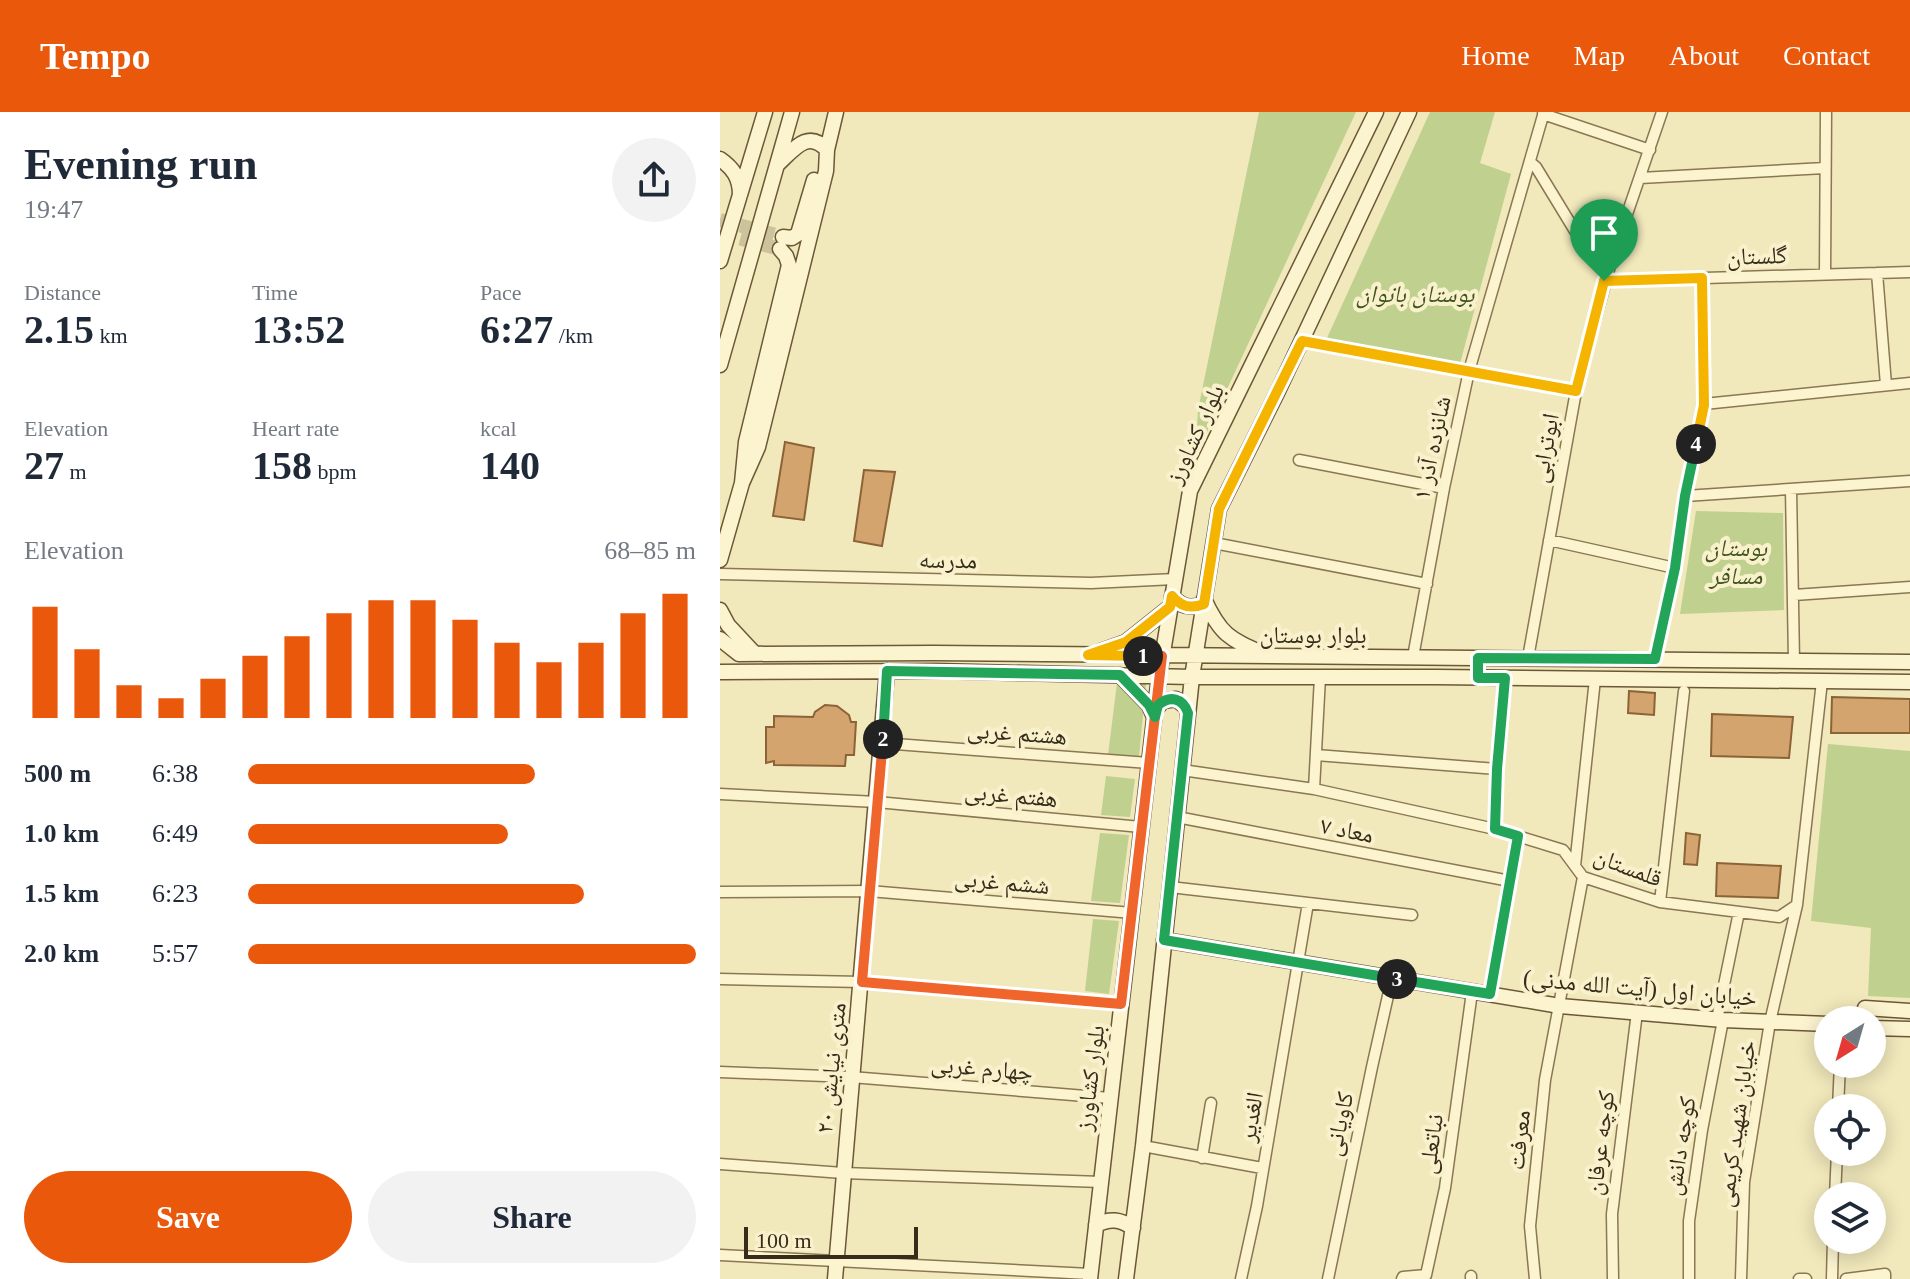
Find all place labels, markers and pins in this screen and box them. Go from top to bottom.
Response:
pin [1570,199,1638,281]
pin: 4 [1676,424,1716,464]
pin: 1 [1123,636,1163,676]
pin: 2 [863,719,903,759]
pin: 3 [1377,959,1417,999]

